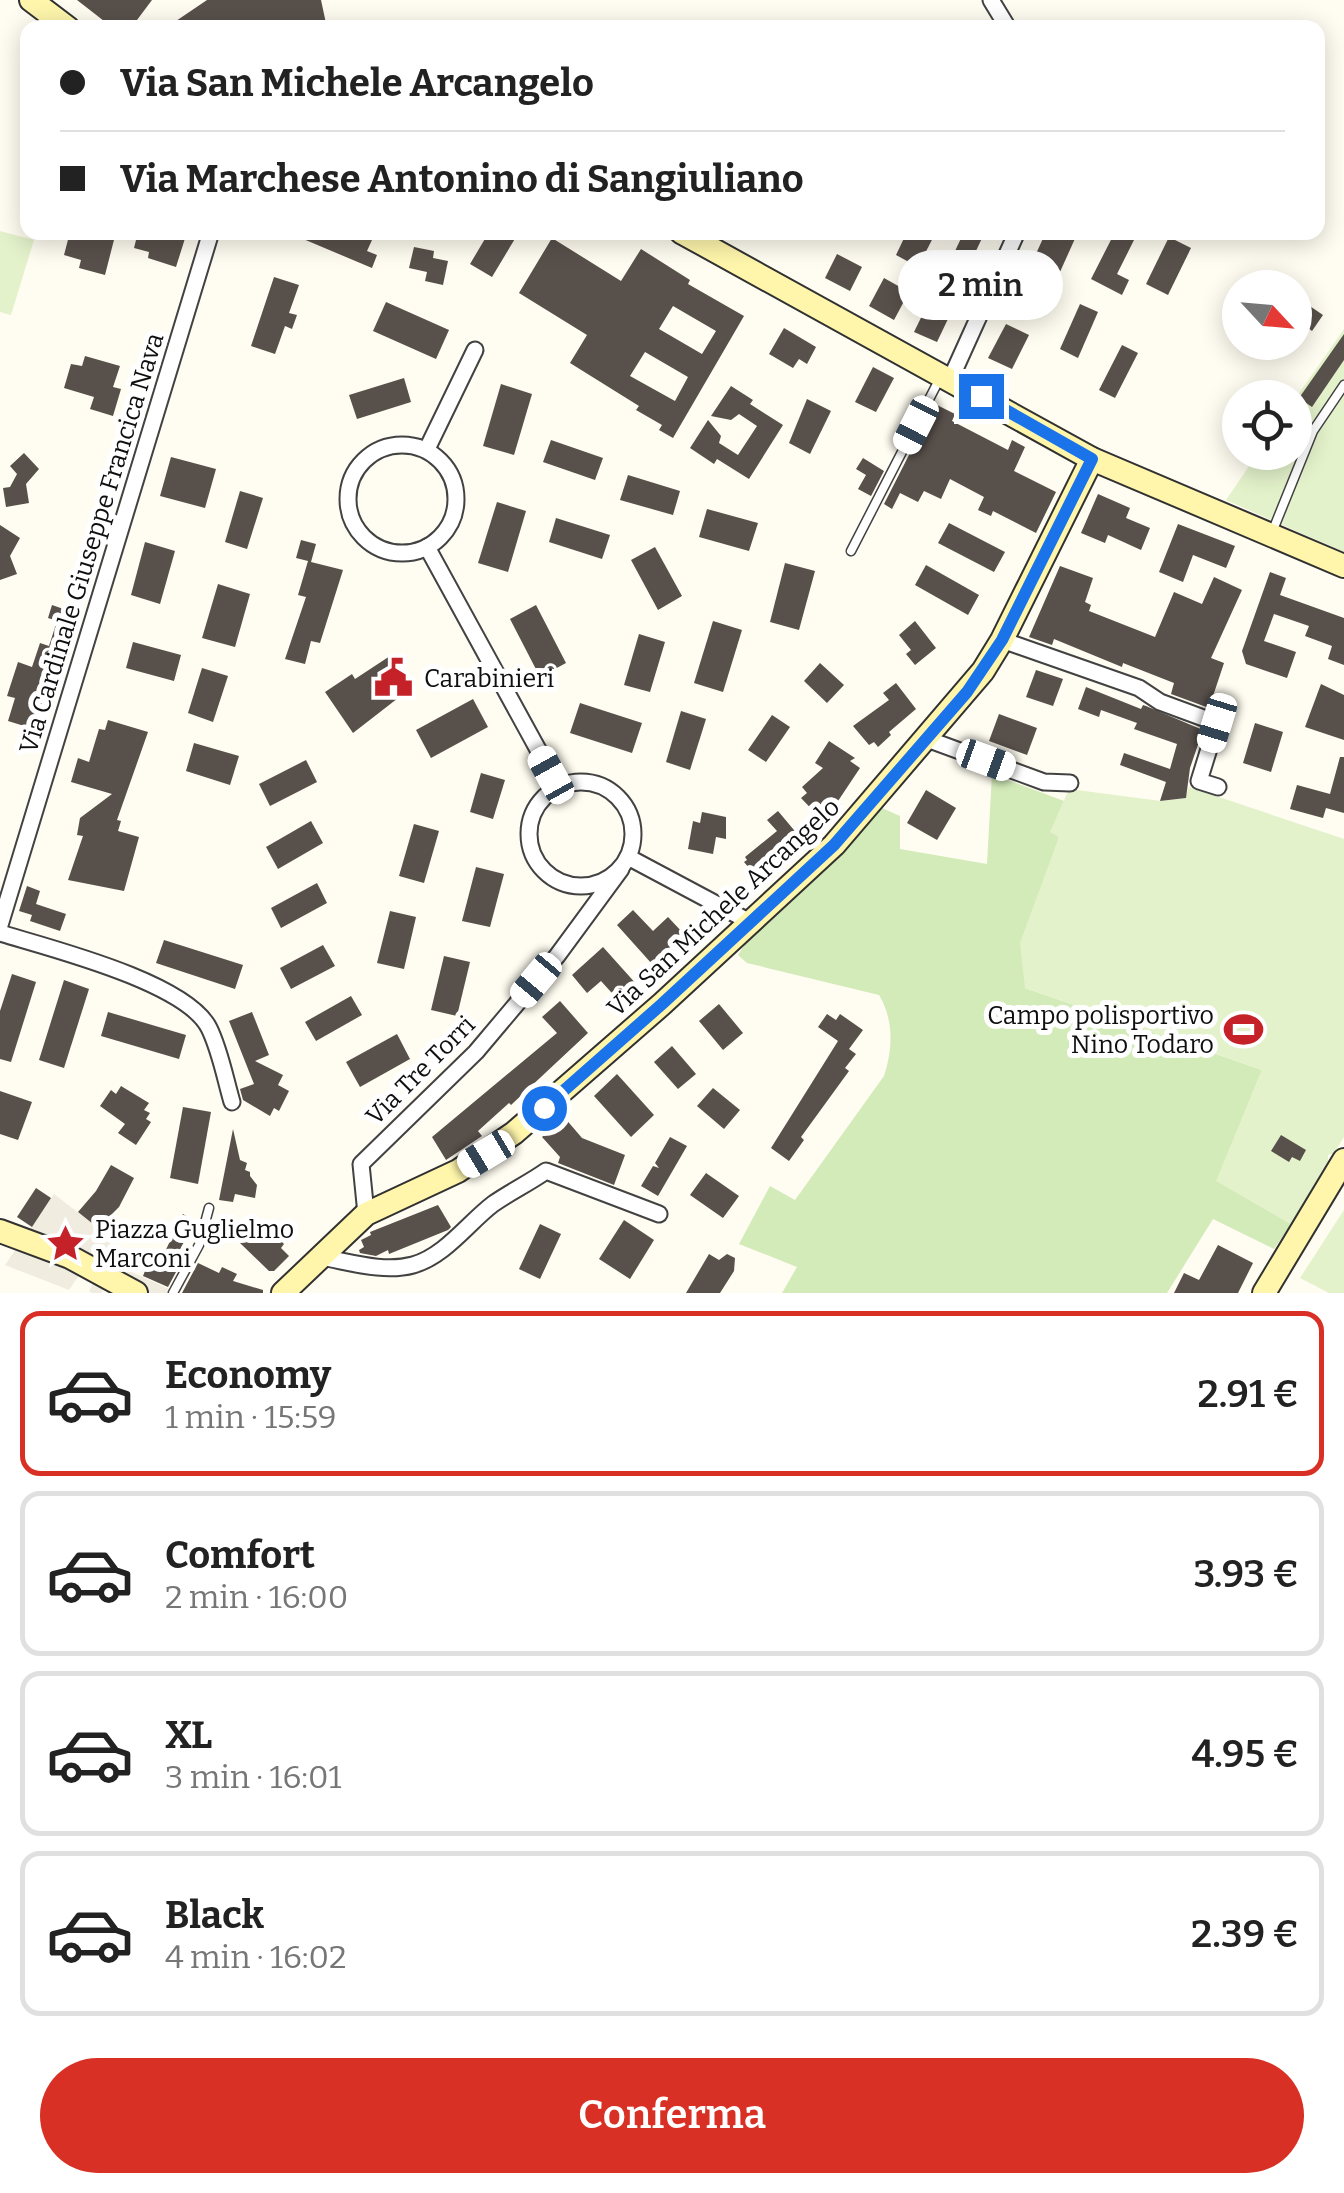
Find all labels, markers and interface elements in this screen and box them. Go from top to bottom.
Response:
text: Via San Michele Arcangelo [120,60,594,106]
text: Via Marchese Antonino di Sangiuliano [120,156,804,202]
callout: 2 min [898,251,1064,321]
text: 2 min [938,266,1023,304]
north arrow [1222,270,1312,360]
map controls [1222,270,1312,470]
street label: Via Cardinale Giuseppe Francica Nava [14,329,170,757]
route end [959,374,1004,419]
button: locate [1222,380,1312,470]
car [889,391,943,459]
public building icon: Carabinieri [373,657,415,699]
place label: Carabinieri [424,664,554,694]
car [1194,690,1240,756]
car [953,736,1019,784]
car [523,741,579,809]
street label: Via San Michele Arcangelo [601,792,846,1023]
car [505,947,567,1013]
place label: Campo polisportivo Nino Todaro [987,1001,1214,1060]
sports icon: Campo polisportivo Nino Todaro [1223,1008,1265,1050]
street label: Via Tre Torri [360,1010,481,1131]
route start [522,1086,567,1131]
car [453,1126,519,1182]
place label: Piazza Guglielmo Marconi [95,1215,294,1274]
place icon: Piazza Guglielmo Marconi [44,1222,86,1264]
icon: car [45,1349,135,1439]
text: Economy [165,1352,331,1398]
text: 2.91 € [1198,1371,1299,1417]
text: 1 min · 15:59 [165,1398,337,1436]
icon: car [45,1529,135,1619]
text: Comfort [165,1532,315,1578]
text: 3.93 € [1193,1551,1299,1597]
text: 2 min · 16:00 [165,1578,348,1616]
icon: car [45,1709,135,1799]
text: XL [165,1712,212,1758]
text: 4.95 € [1191,1731,1299,1777]
text: 3 min · 16:01 [165,1758,341,1796]
icon: car [45,1889,135,1979]
text: Black [165,1892,264,1938]
text: 2.39 € [1191,1911,1299,1957]
text: 4 min · 16:02 [165,1938,346,1976]
button: Conferma [40,2058,1304,2173]

